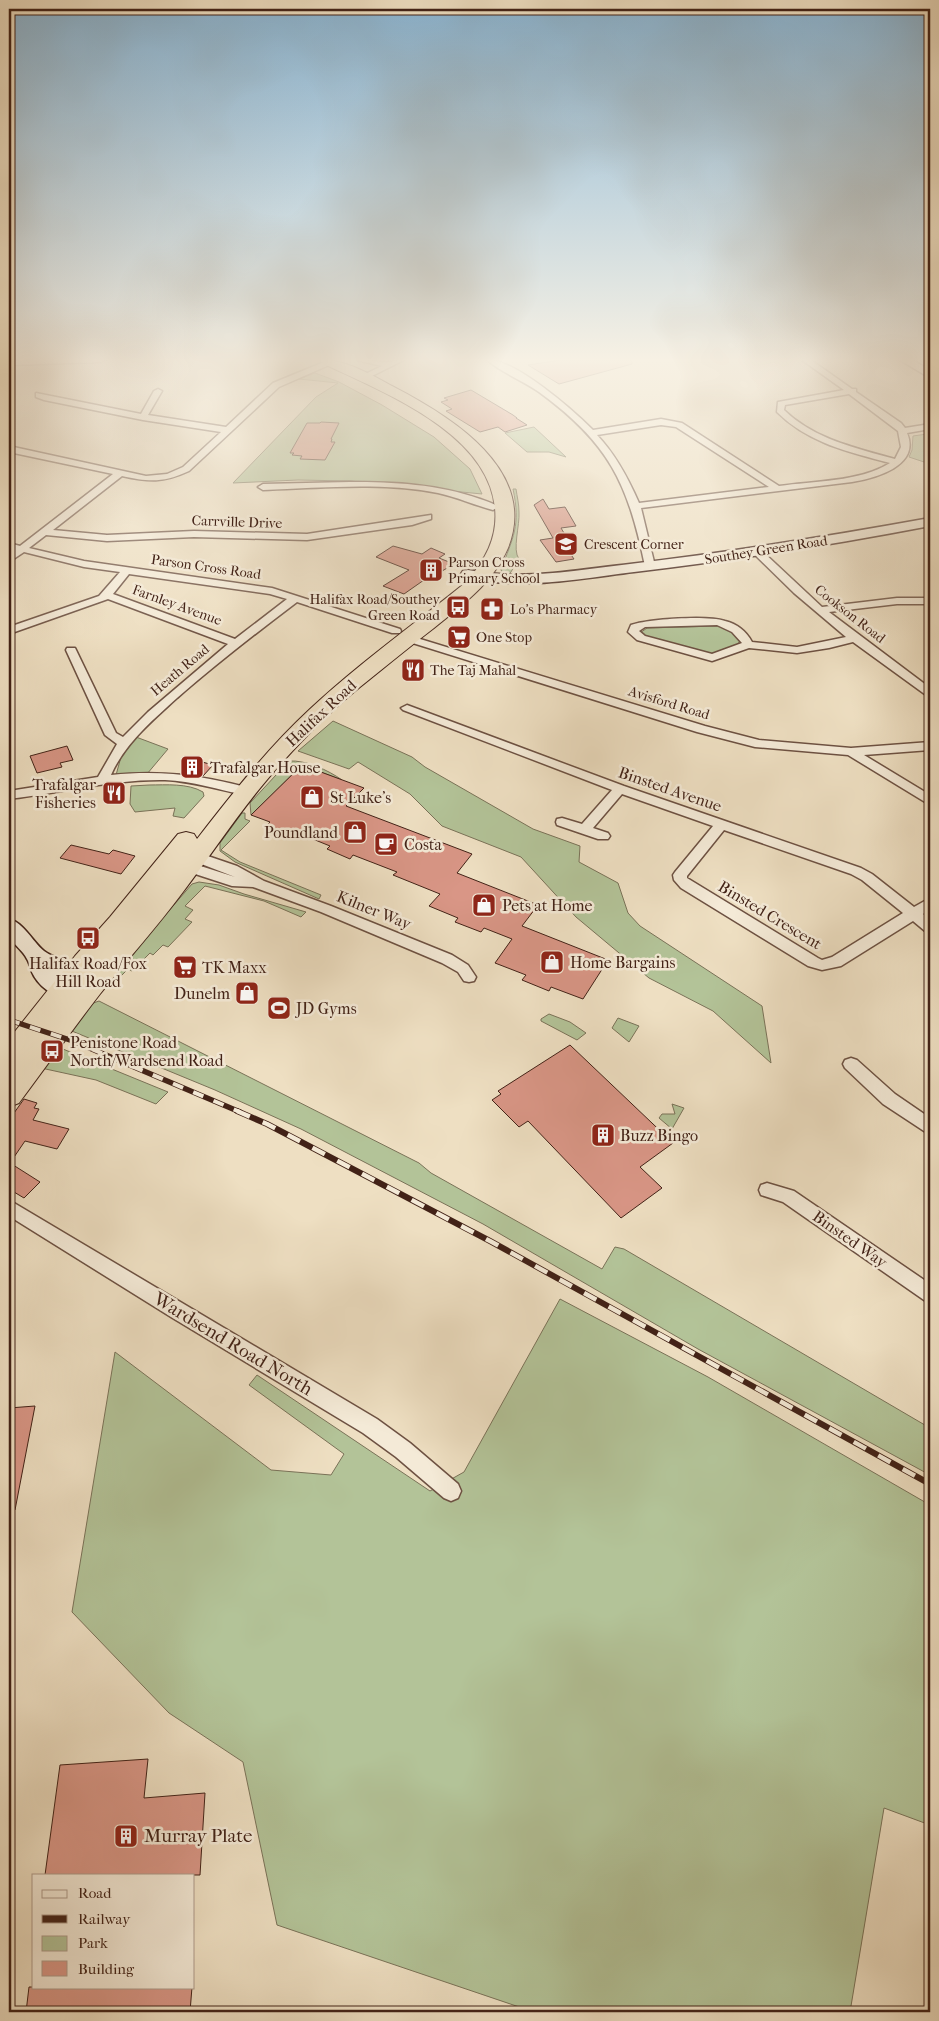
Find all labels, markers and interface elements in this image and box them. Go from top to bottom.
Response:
street label: Carrville Drive [191,512,283,532]
school or university icon: Crescent Corner [553,531,579,557]
street label: Southey Green Road [703,532,829,568]
place label: Crescent Corner [584,536,684,553]
street label: Parson Cross Road [150,551,262,583]
place label: Parson Cross Primary School [448,554,540,587]
building icon: Parson Cross Primary School [418,557,444,583]
street label: Farnley Avenue [130,581,224,629]
street label: Cookson Road [811,581,889,647]
place label: Halifax Road/Southey Green Road [309,591,441,624]
bus stop icon: Halifax Road/Southey Green Road [445,594,471,620]
pharmacy icon: Lo's Pharmacy [479,596,505,622]
place label: Lo's Pharmacy [510,601,598,618]
supermarket icon: One Stop [446,624,472,650]
place label: One Stop [476,629,532,646]
street label: Heath Road [147,640,213,699]
restaurant icon: The Taj Mahal [400,657,426,683]
place label: The Taj Mahal [430,662,516,679]
street label: Halifax Road [282,675,360,750]
street label: Avisford Road [625,682,712,724]
building icon: Trafalgar House [179,754,205,780]
place label: Trafalgar House [210,758,320,777]
street label: Binsted Avenue [616,762,724,816]
place label: Trafalgar Fisheries [32,775,96,812]
restaurant icon: Trafalgar Fisheries [101,780,127,806]
shop icon: St Luke's [299,784,325,810]
place label: St Luke's [330,788,391,807]
shop icon: Poundland [342,819,368,845]
place label: Poundland [264,823,338,842]
cafe icon: Costa [373,831,399,857]
place label: Costa [404,835,443,854]
street label: Binsted Crescent [715,877,825,953]
street label: Kilner Way [334,887,414,934]
shop icon: Pets at Home [471,892,497,918]
place label: Pets at Home [502,896,593,915]
bus stop icon: Halifax Road/Fox Hill Road [75,925,101,951]
shop icon: Home Bargains [539,949,565,975]
place label: Home Bargains [570,953,676,972]
place label: Halifax Road/Fox Hill Road [29,954,148,991]
supermarket icon: TK Maxx [172,954,198,980]
place label: TK Maxx [202,958,267,977]
shop icon: Dunelm [234,980,260,1006]
place label: Dunelm [174,984,231,1003]
sports icon: JD Gyms [266,995,292,1021]
place label: JD Gyms [294,999,357,1018]
place label: Penistone Road North/Wardsend Road [70,1033,224,1070]
bus stop icon: Penistone Road North/Wardsend Road [39,1038,65,1064]
building icon: Buzz Bingo [590,1122,616,1148]
place label: Buzz Bingo [620,1126,698,1145]
street label: Binsted Way [809,1206,891,1272]
street label: Wardsend Road North [149,1287,317,1400]
building icon: Murray Plate [113,1823,139,1849]
place label: Murray Plate [144,1825,252,1847]
legend [32,1874,195,1988]
text: Road [78,1884,112,1902]
text: Railway [78,1910,131,1928]
text: Park [78,1934,108,1952]
text: Building [78,1960,135,1978]

